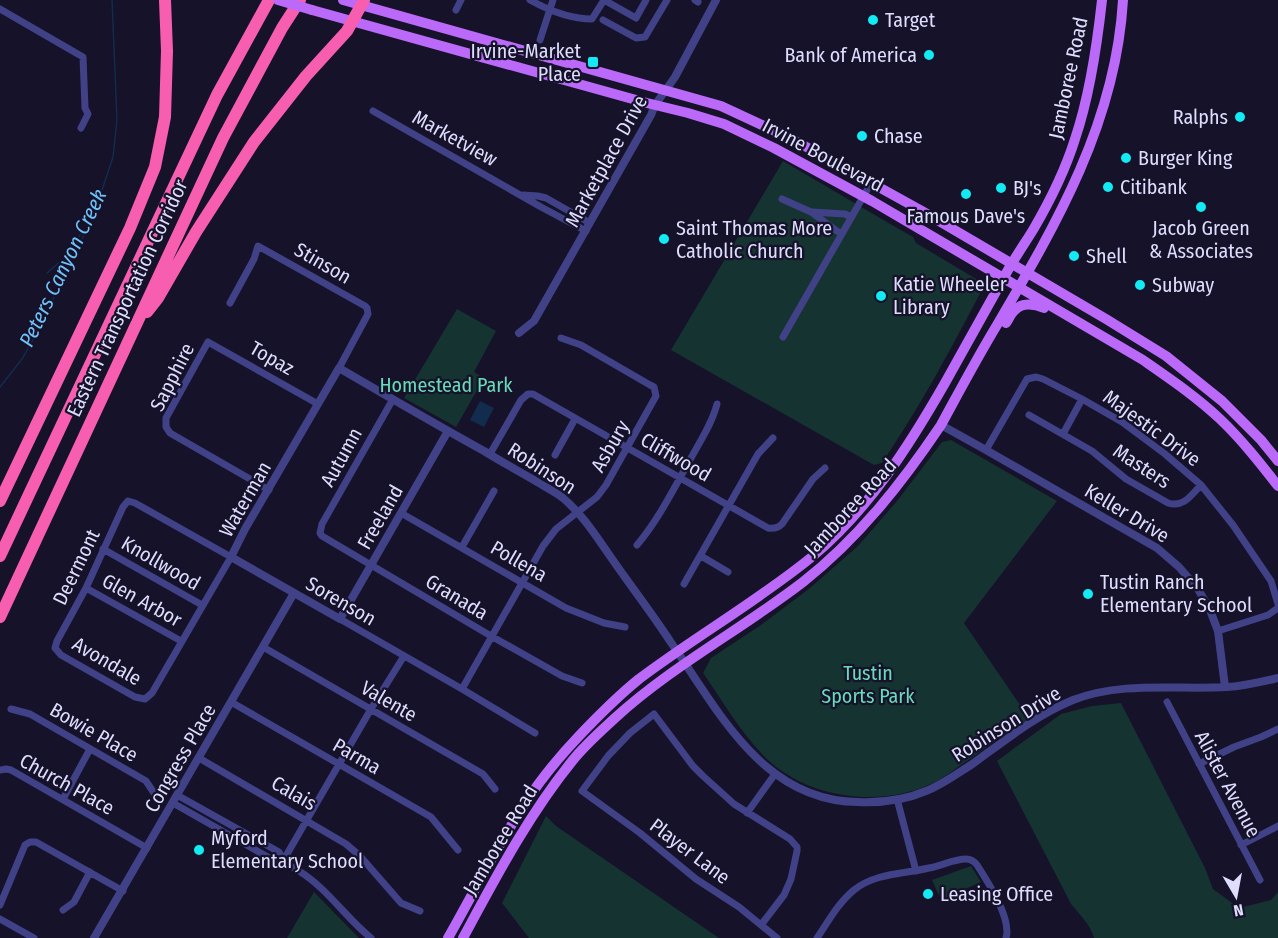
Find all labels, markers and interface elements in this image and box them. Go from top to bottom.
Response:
place label: Target [885,8,936,32]
marker: Target [866,13,880,27]
street label: Jamboree Road [1043,15,1093,141]
place label: Irvine-Market Place [470,39,581,86]
place label: Bank of America [784,43,917,67]
marker: Bank of America [922,48,936,62]
marker: Irvine-Market Place [586,55,600,69]
street label: Marketplace Drive [560,91,652,231]
street label: Marketview [408,105,502,171]
place label: Ralphs [1173,105,1228,129]
marker: Ralphs [1233,110,1247,124]
street label: Irvine Boulevard [758,113,888,197]
place label: Chase [874,124,923,148]
marker: Chase [855,129,869,143]
place label: Burger King [1138,146,1233,170]
marker: Burger King [1119,151,1133,165]
place label: Citibank [1120,175,1188,199]
street label: Eastern Transportation Corridor [61,176,193,420]
place label: BJ's [1013,176,1041,200]
marker: Citibank [1101,180,1115,194]
marker: BJ's [994,181,1008,195]
water label: Peters Canyon Creek [14,185,112,351]
marker: Famous Dave's [959,187,973,201]
marker: Jacob Green & Associates [1194,200,1208,214]
place label: Famous Dave's [907,204,1025,228]
place label: Saint Thomas More Catholic Church [676,216,832,263]
place label: Jacob Green & Associates [1149,216,1253,263]
marker: Saint Thomas More Catholic Church [657,232,671,246]
street label: Stinson [290,237,356,289]
place label: Shell [1086,244,1127,268]
marker: Shell [1067,249,1081,263]
place label: Katie Wheeler Library [893,272,1007,319]
place label: Subway [1152,273,1214,297]
marker: Subway [1133,278,1147,292]
marker: Katie Wheeler Library [874,289,888,303]
street label: Topaz [246,336,298,380]
street label: Sapphire [145,339,199,415]
park label: Homestead Park [379,373,513,397]
street label: Majestic Drive [1099,385,1205,471]
street label: Asbury [586,416,634,476]
street label: Autumn [315,423,367,491]
street label: Cliffwood [636,427,716,487]
street label: Robinson [503,437,581,499]
street label: Masters [1109,439,1175,493]
street label: Jamboree Road [799,453,901,561]
street label: Waterman [214,457,276,541]
street label: Keller Drive [1080,478,1174,548]
street label: Freeland [352,480,408,554]
street label: Deermont [47,525,105,609]
street label: Knollwood [117,531,205,595]
street label: Pollena [487,535,551,587]
street label: Glen Arbor [98,568,186,632]
street label: Granada [421,569,493,625]
place label: Tustin Ranch Elementary School [1100,570,1252,617]
street label: Sorenson [302,571,380,631]
marker: Tustin Ranch Elementary School [1081,587,1095,601]
street label: Avondale [68,632,146,690]
park label: Tustin Sports Park [821,661,915,708]
street label: Valente [357,675,421,727]
street label: Robinson Drive [947,681,1065,767]
street label: Bowie Place [46,697,142,767]
street label: Congress Place [139,699,221,817]
street label: Alister Avenue [1190,727,1266,841]
street label: Parma [329,733,385,779]
street label: Church Place [15,748,119,820]
street label: Calais [267,771,321,815]
street label: Jamboree Road [458,781,542,899]
street label: Player Lane [645,813,735,889]
place label: Myford Elementary School [211,826,363,873]
marker: Myford Elementary School [192,843,206,857]
north arrow [1206,866,1266,926]
place label: Leasing Office [940,882,1053,906]
marker: Leasing Office [921,887,935,901]
text: N [1232,900,1245,920]

